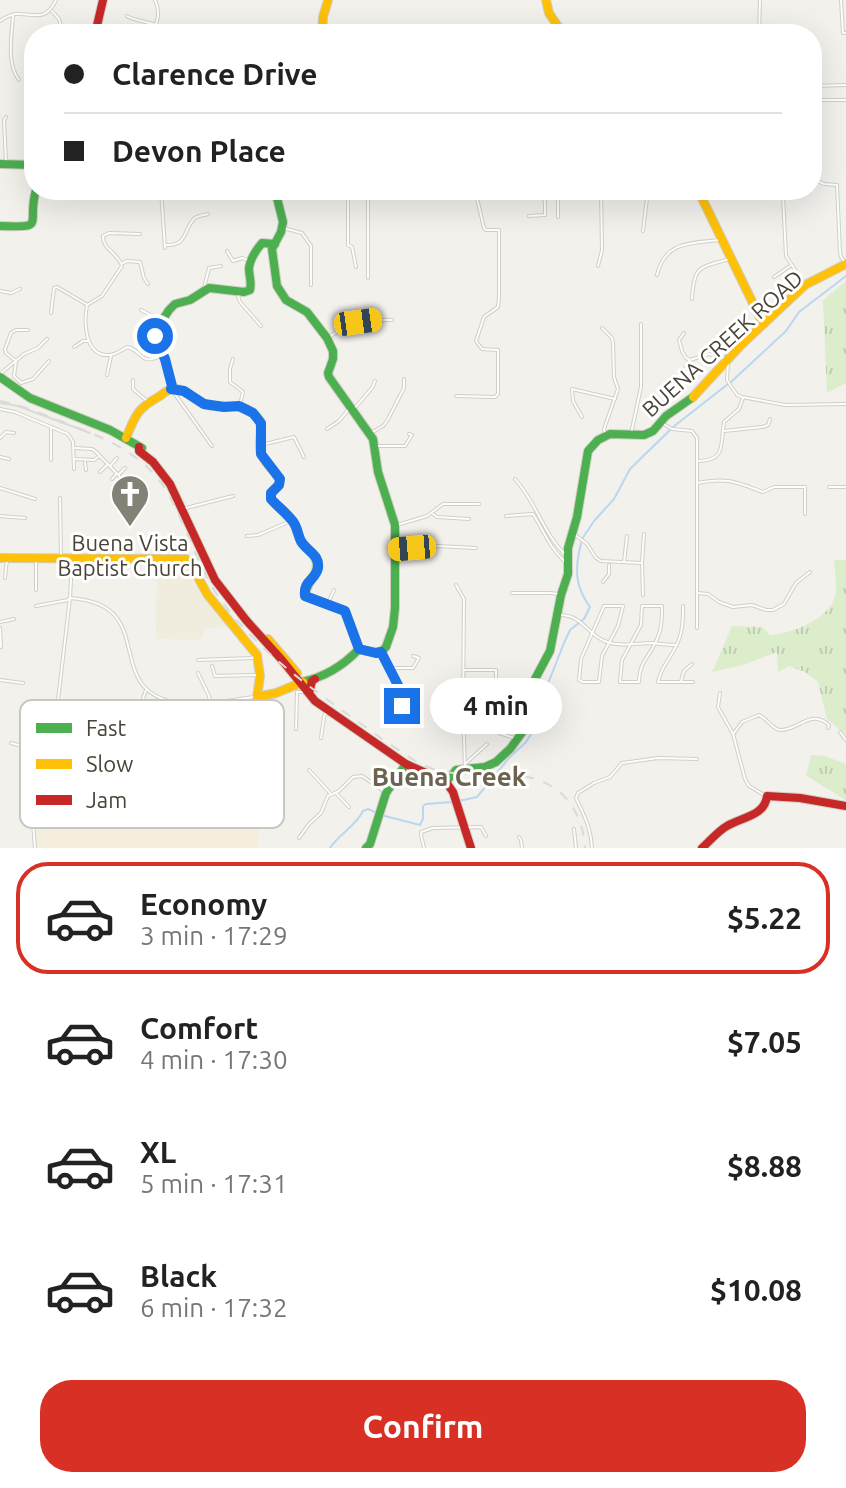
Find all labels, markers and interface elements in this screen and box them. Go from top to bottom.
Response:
text: Clarence Drive [112,57,318,91]
text: Devon Place [112,134,286,168]
street label: BUENA CREEK ROAD [637,264,807,422]
car [333,307,383,337]
route start [137,318,173,354]
church icon: Buena Vista Baptist Church [109,473,151,528]
place label: Buena Vista Baptist Church [57,530,203,580]
car [387,534,437,562]
callout: 4 min [430,678,562,734]
route end [384,688,420,724]
text: 4 min [463,691,529,720]
legend [20,700,284,828]
text: Fast [86,715,127,740]
text: Slow [86,751,133,776]
district label: Buena Creek [372,762,527,791]
text: Jam [86,787,127,812]
icon: car [44,882,116,954]
text: Economy [140,887,267,921]
text: $5.22 [727,901,802,935]
text: 3 min · 17:29 [140,921,288,950]
icon: car [44,1006,116,1078]
text: Comfort [140,1011,258,1045]
text: $7.05 [727,1025,802,1059]
text: 4 min · 17:30 [140,1045,288,1074]
icon: car [44,1130,116,1202]
text: XL [140,1135,176,1169]
text: $8.88 [727,1149,802,1183]
text: 5 min · 17:31 [140,1169,288,1198]
icon: car [44,1254,116,1326]
text: Black [140,1259,217,1293]
text: $10.08 [710,1273,802,1307]
text: 6 min · 17:32 [140,1293,288,1322]
button: Confirm [40,1380,806,1472]

